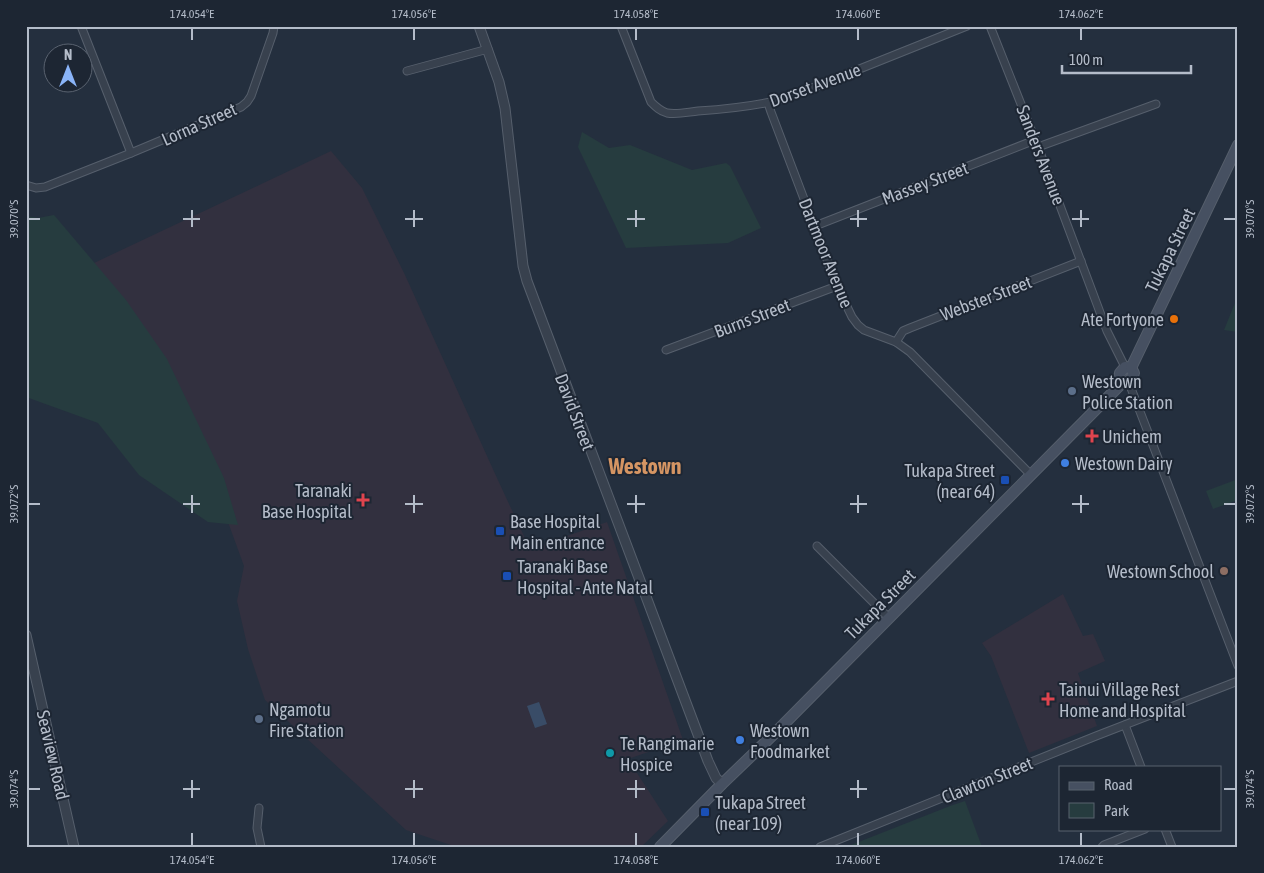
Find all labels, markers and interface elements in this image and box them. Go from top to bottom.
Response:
text: 174.054°E [170,7,214,21]
text: 174.056°E [392,7,436,21]
text: 174.058°E [614,7,658,21]
text: 174.060°E [836,7,880,21]
text: 174.062°E [1059,7,1103,21]
north arrow [42,42,92,92]
scale bar [1062,42,1190,74]
text: N [64,47,72,63]
text: 100 m [1069,51,1103,68]
street label: Dorset Avenue [766,59,864,111]
street label: Lorna Street [158,98,240,150]
street label: Sanders Avenue [1012,102,1070,208]
street label: Massey Street [879,157,971,209]
street label: Dartmoor Avenue [794,195,858,311]
text: 39.070°S [7,200,21,238]
text: 39.070°S [1243,200,1257,238]
street label: Tukapa Street [1141,205,1199,295]
street label: Webster Street [937,271,1035,325]
street label: Burns Street [711,294,793,342]
place label: Ate Fortyone [1081,309,1164,330]
marker: Ate Fortyone [1168,313,1180,325]
street label: David Street [551,371,599,453]
place label: Westown Police Station [1082,371,1173,413]
marker: Westown Police Station [1066,385,1078,397]
place label: Unichem [1102,426,1162,447]
marker: Unichem [1086,430,1098,442]
district label: Westown [607,453,682,479]
place label: Westown Dairy [1075,453,1173,474]
marker: Westown Dairy [1059,457,1071,469]
place label: Tukapa Street (near 64) [904,460,995,502]
marker: Tukapa Street (near 64) [999,474,1011,486]
place label: Taranaki Base Hospital [262,480,352,522]
text: 39.072°S [7,485,21,523]
text: 39.072°S [1243,485,1257,523]
marker: Taranaki Base Hospital [356,493,370,507]
place label: Base Hospital Main entrance [510,511,605,553]
marker: Base Hospital Main entrance [494,525,506,537]
place label: Taranaki Base Hospital - Ante Natal [517,556,653,598]
place label: Westown School [1107,561,1214,582]
street label: Tukapa Street [840,564,920,644]
marker: Westown School [1218,565,1230,577]
marker: Taranaki Base Hospital - Ante Natal [501,570,513,582]
place label: Tainui Village Rest Home and Hospital [1059,679,1186,721]
marker: Tainui Village Rest Home and Hospital [1041,692,1055,706]
place label: Ngamotu Fire Station [269,699,344,741]
street label: Seaview Road [33,708,73,802]
marker: Ngamotu Fire Station [253,713,265,725]
place label: Westown Foodmarket [750,720,830,762]
place label: Te Rangimarie Hospice [620,733,714,775]
marker: Westown Foodmarket [734,734,746,746]
marker: Te Rangimarie Hospice [604,747,616,759]
street label: Clawton Street [938,752,1036,808]
legend [1059,766,1222,830]
text: 39.074°S [7,770,21,808]
text: 39.074°S [1243,770,1257,808]
text: Road [1104,776,1133,793]
place label: Tukapa Street (near 109) [715,792,806,834]
text: Park [1104,802,1129,819]
marker: Tukapa Street (near 109) [699,806,711,818]
text: 174.054°E [170,853,214,867]
text: 174.056°E [392,853,436,867]
text: 174.058°E [614,853,658,867]
text: 174.060°E [836,853,880,867]
text: 174.062°E [1059,853,1103,867]

